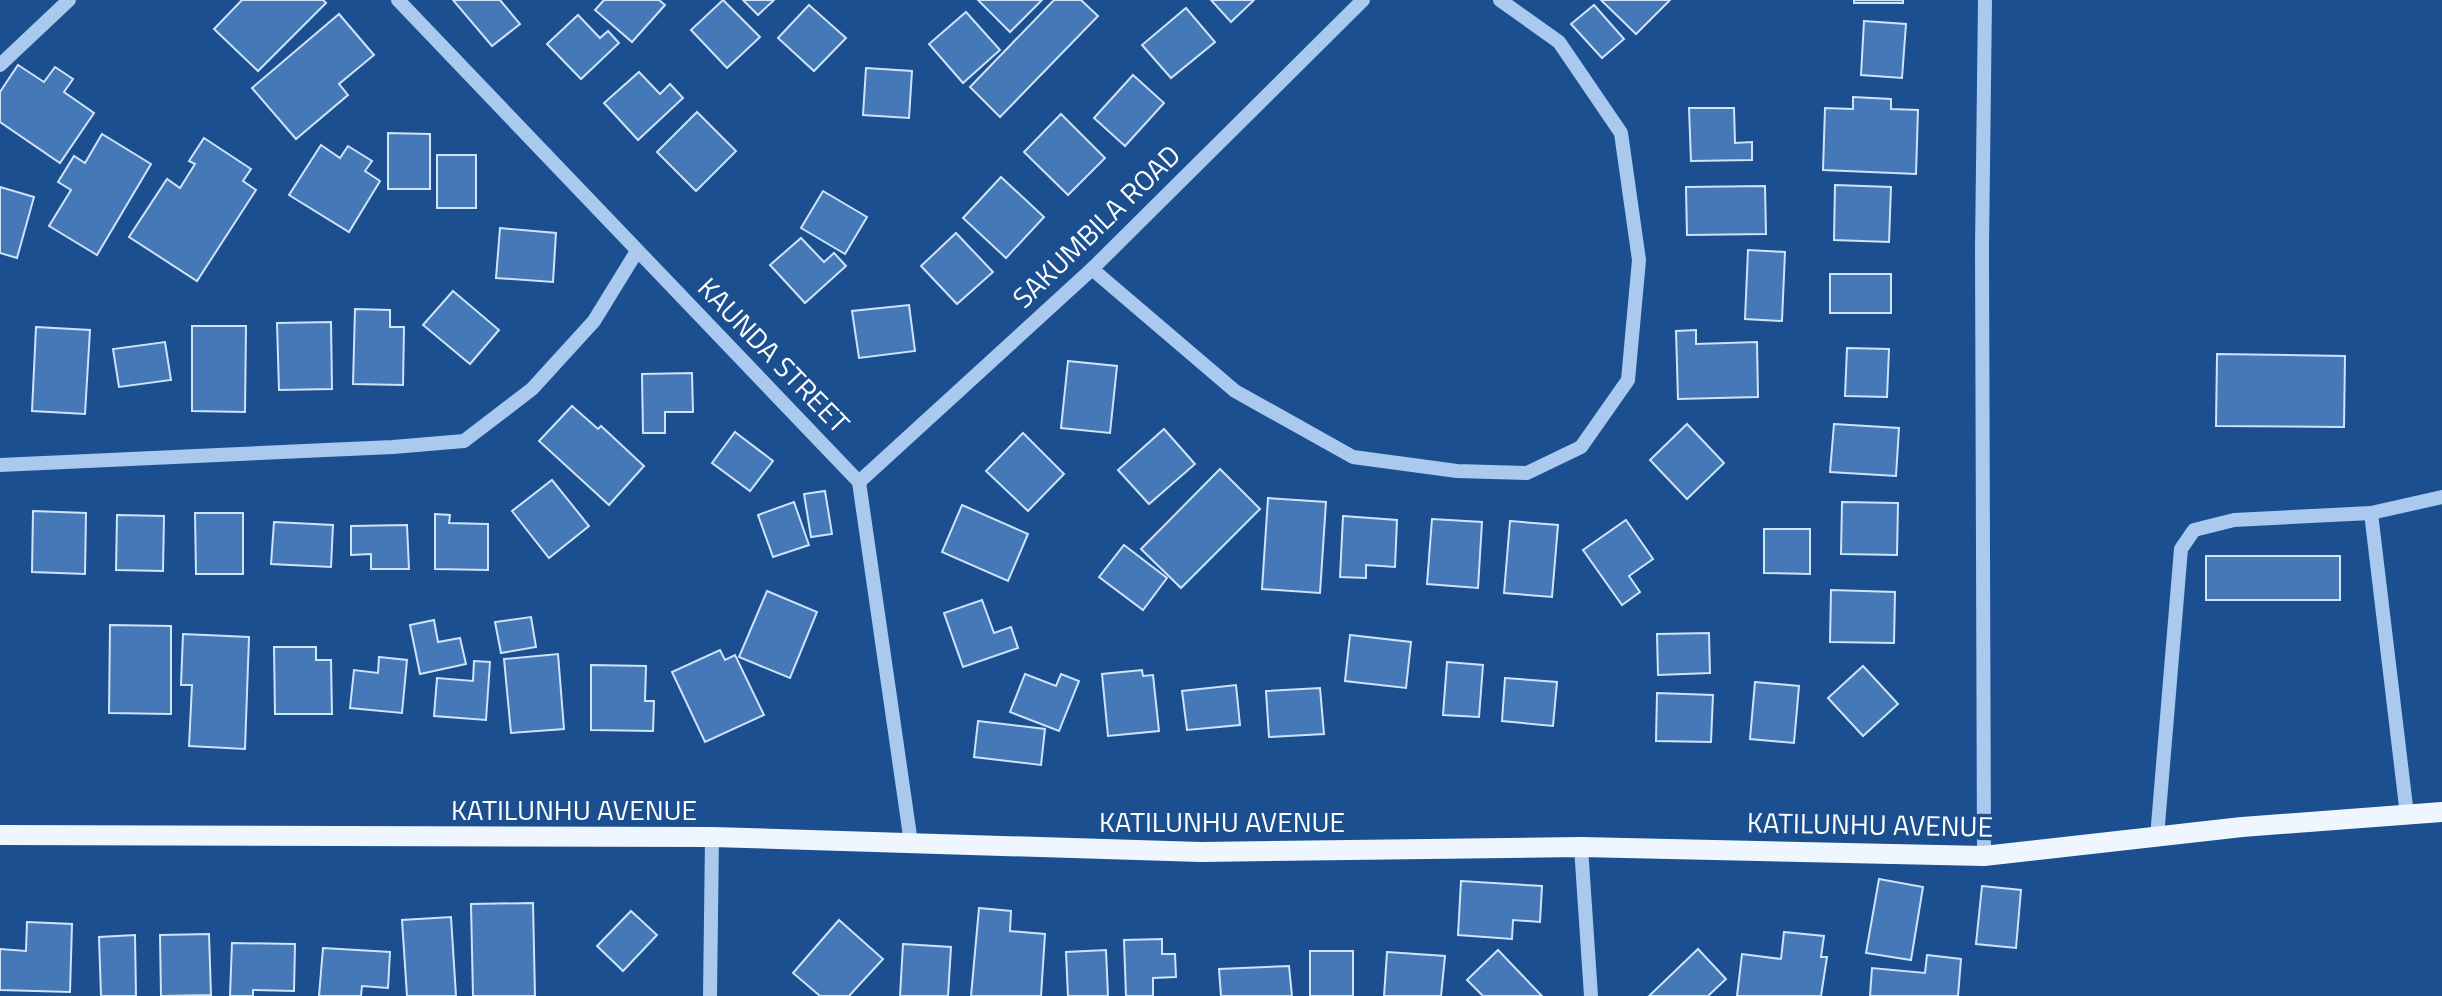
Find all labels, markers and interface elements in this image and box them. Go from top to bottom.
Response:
street label: SAKUMBILA ROAD [1002,134,1190,318]
street label: KAUNDA STREET [688,267,860,443]
street label: KATILUNHU AVENUE [451,788,697,831]
street label: KATILUNHU AVENUE [1099,800,1345,843]
street label: KATILUNHU AVENUE [1747,800,1993,848]

